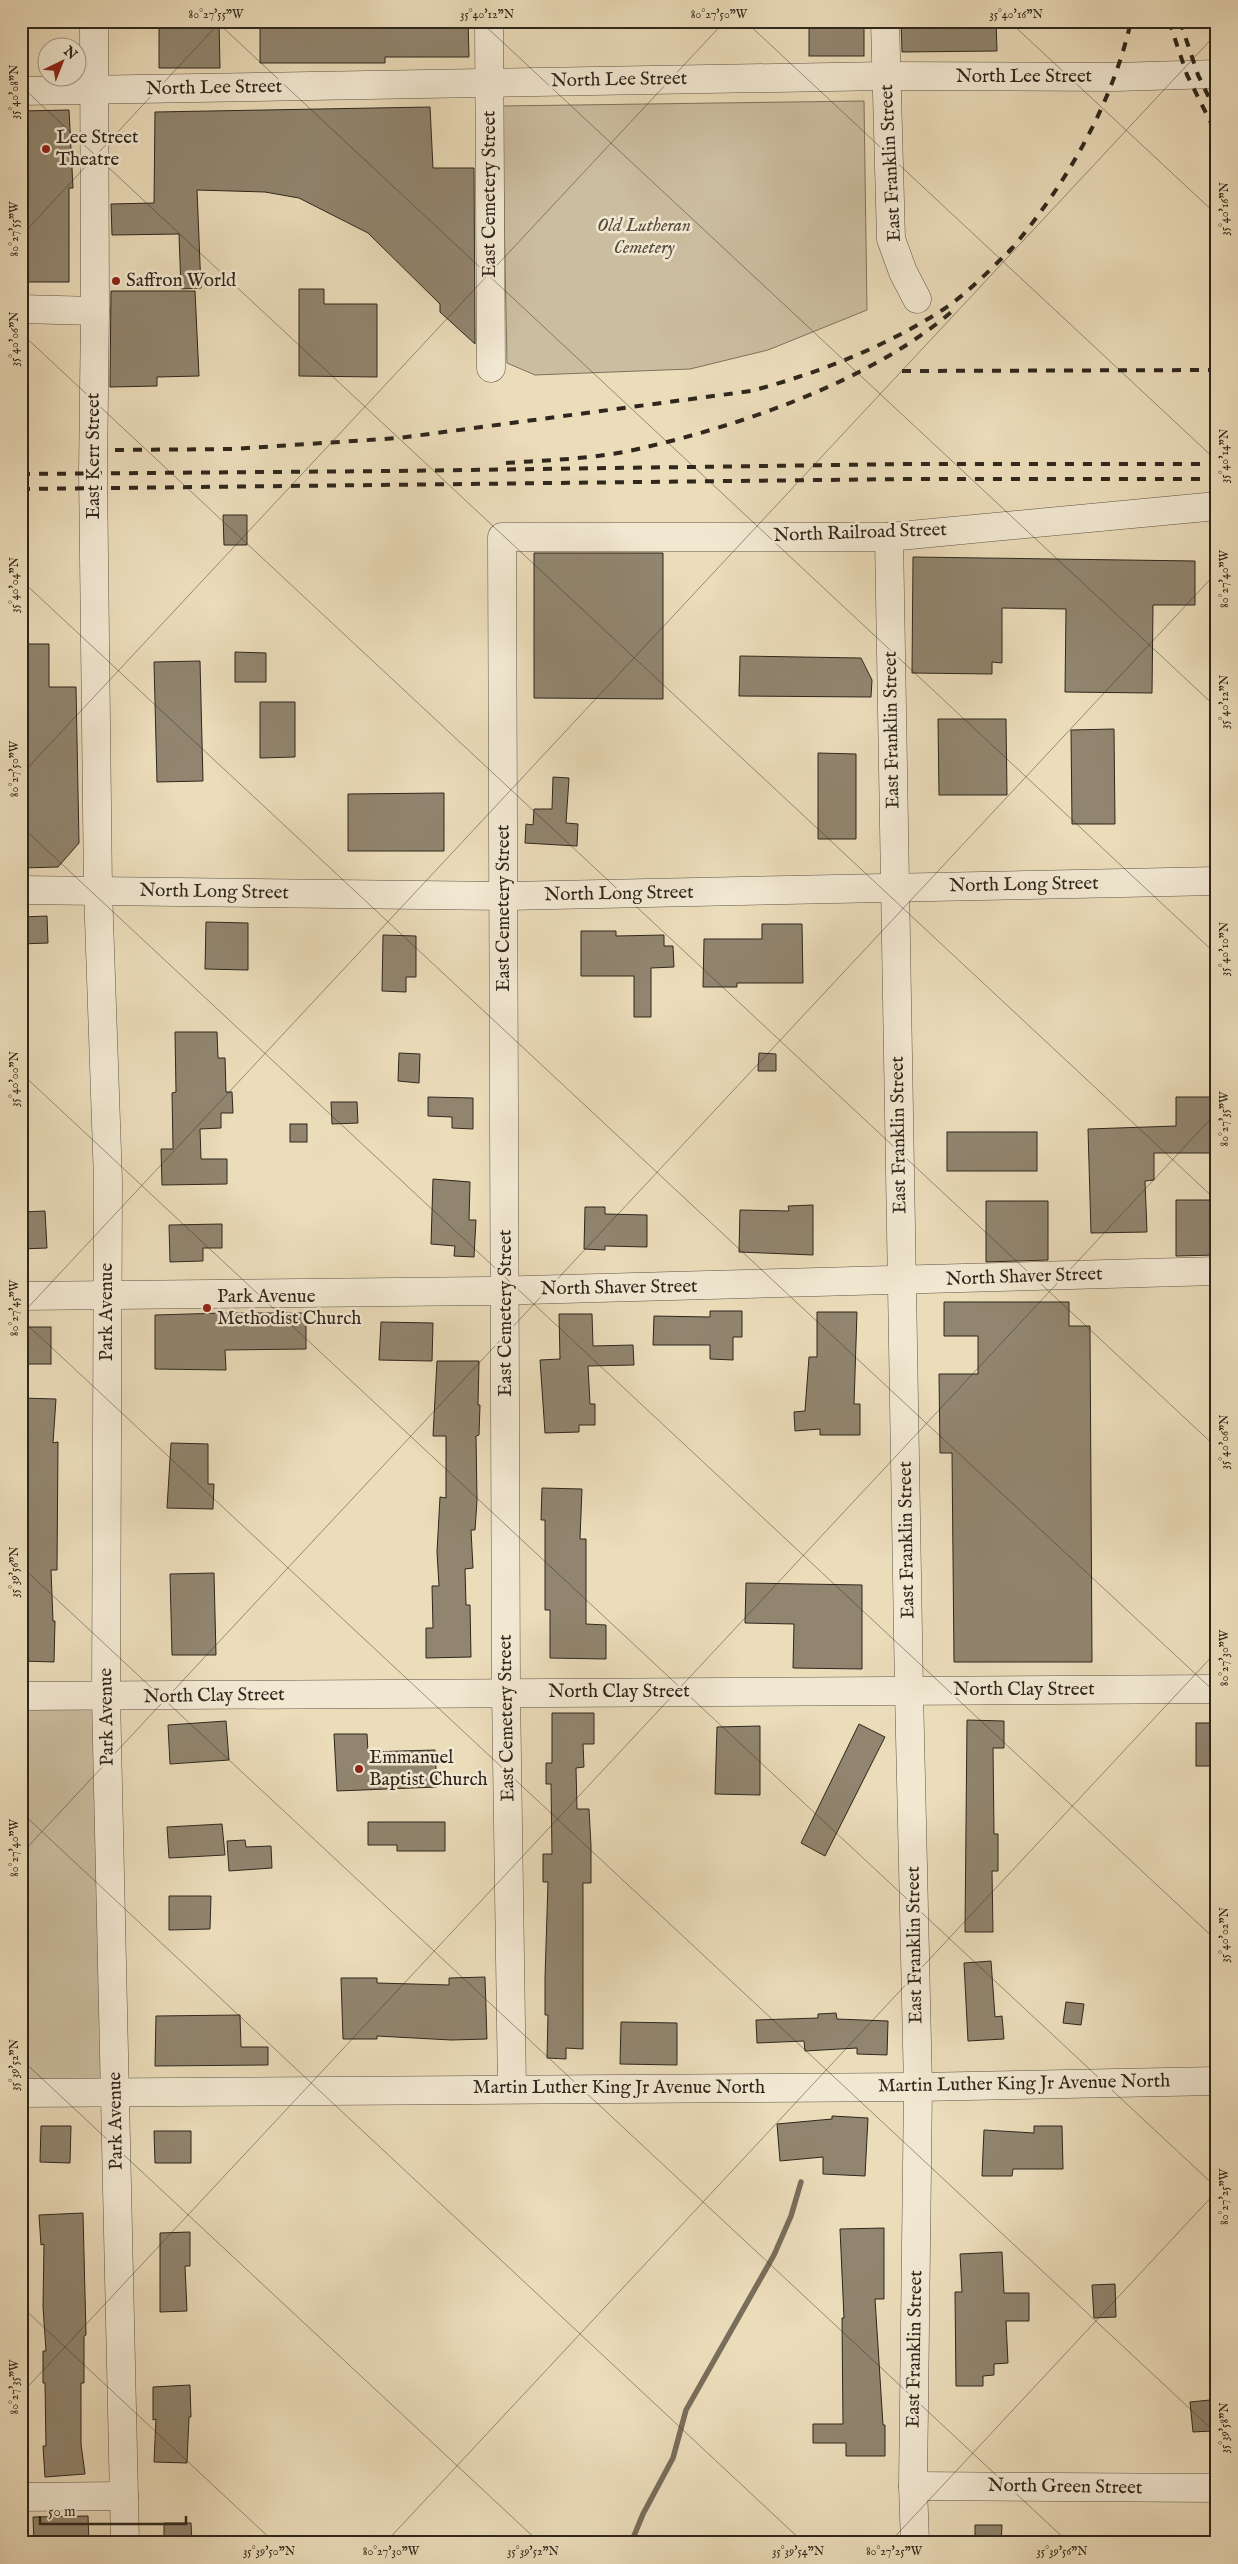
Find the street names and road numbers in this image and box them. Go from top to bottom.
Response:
street label: North Lee Street [956,65,1093,89]
street label: North Lee Street [551,67,688,93]
street label: North Lee Street [146,75,283,101]
street label: East Franklin Street [875,83,907,242]
street label: East Cemetery Street [478,110,502,278]
street label: East Kerr Street [82,392,106,519]
street label: North Railroad Street [773,518,948,548]
street label: East Franklin Street [879,650,905,809]
street label: East Cemetery Street [492,824,516,992]
street label: North Long Street [949,872,1099,898]
street label: North Long Street [139,879,289,905]
street label: North Long Street [544,881,694,907]
street label: East Franklin Street [886,1055,912,1214]
street label: East Cemetery Street [494,1229,518,1397]
street label: North Shaver Street [945,1262,1103,1292]
street label: Park Avenue [95,1263,119,1361]
street label: North Shaver Street [540,1275,698,1301]
street label: East Franklin Street [894,1460,920,1619]
street label: East Cemetery Street [494,1634,520,1802]
street label: Park Avenue [94,1667,120,1766]
street label: North Clay Street [953,1678,1095,1702]
street label: North Clay Street [548,1680,690,1704]
street label: North Clay Street [143,1683,285,1709]
street label: East Franklin Street [902,1865,928,2024]
street label: Martin Luther King Jr Avenue North [878,2069,1170,2099]
street label: Park Avenue [103,2071,129,2170]
street label: Martin Luther King Jr Avenue North [473,2076,765,2100]
street label: East Franklin Street [902,2269,928,2428]
street label: North Green Street [987,2474,1143,2500]

